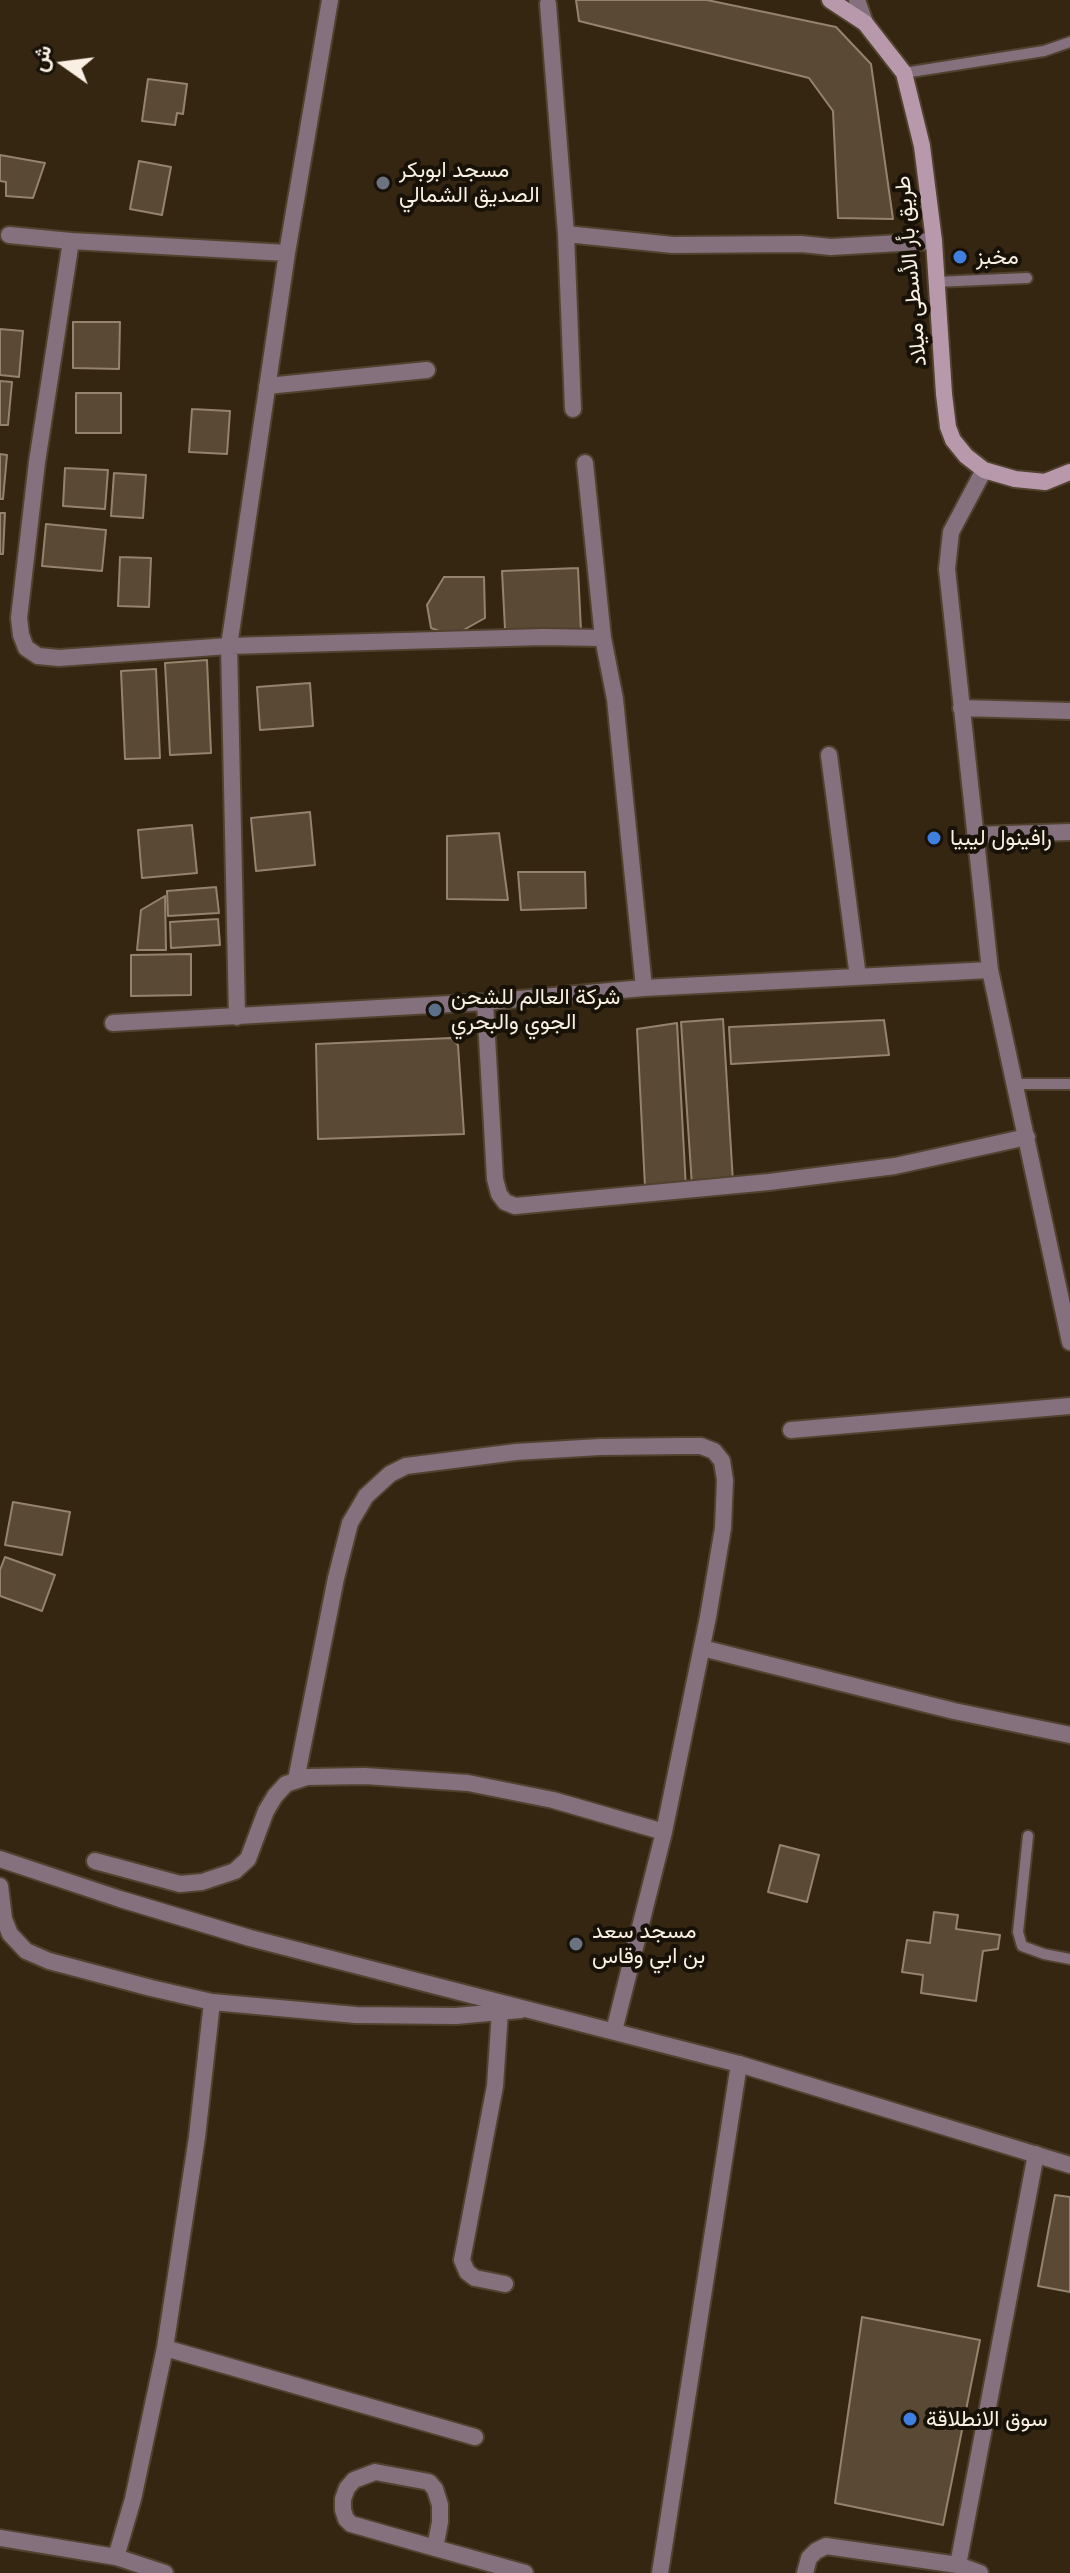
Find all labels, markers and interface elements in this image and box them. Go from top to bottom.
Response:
north arrow [24,24,104,104]
text: ش [24,42,57,74]
place label: مسجد ابوبكر الصديق الشمالي [399,157,540,208]
marker: مسجد ابوبكر الصديق الشمالي [374,174,392,192]
street label: طريق بأر الأسطى ميلاد [890,175,932,367]
place label: مخبز [976,244,1019,270]
marker: مخبز [951,248,969,266]
place label: رافينول ليبيا [950,825,1052,851]
marker: رافينول ليبيا [925,829,943,847]
place label: شركة العالم للشحن الجوي والبحري [451,984,620,1036]
marker: شركة العالم للشحن الجوي والبحري [426,1001,444,1019]
place label: مسجد سعد بن ابي وقاس [592,1918,705,1970]
marker: مسجد سعد بن ابي وقاس [567,1935,585,1953]
place label: سوق الانطلاقة [926,2406,1048,2432]
marker: سوق الانطلاقة [901,2410,919,2428]

